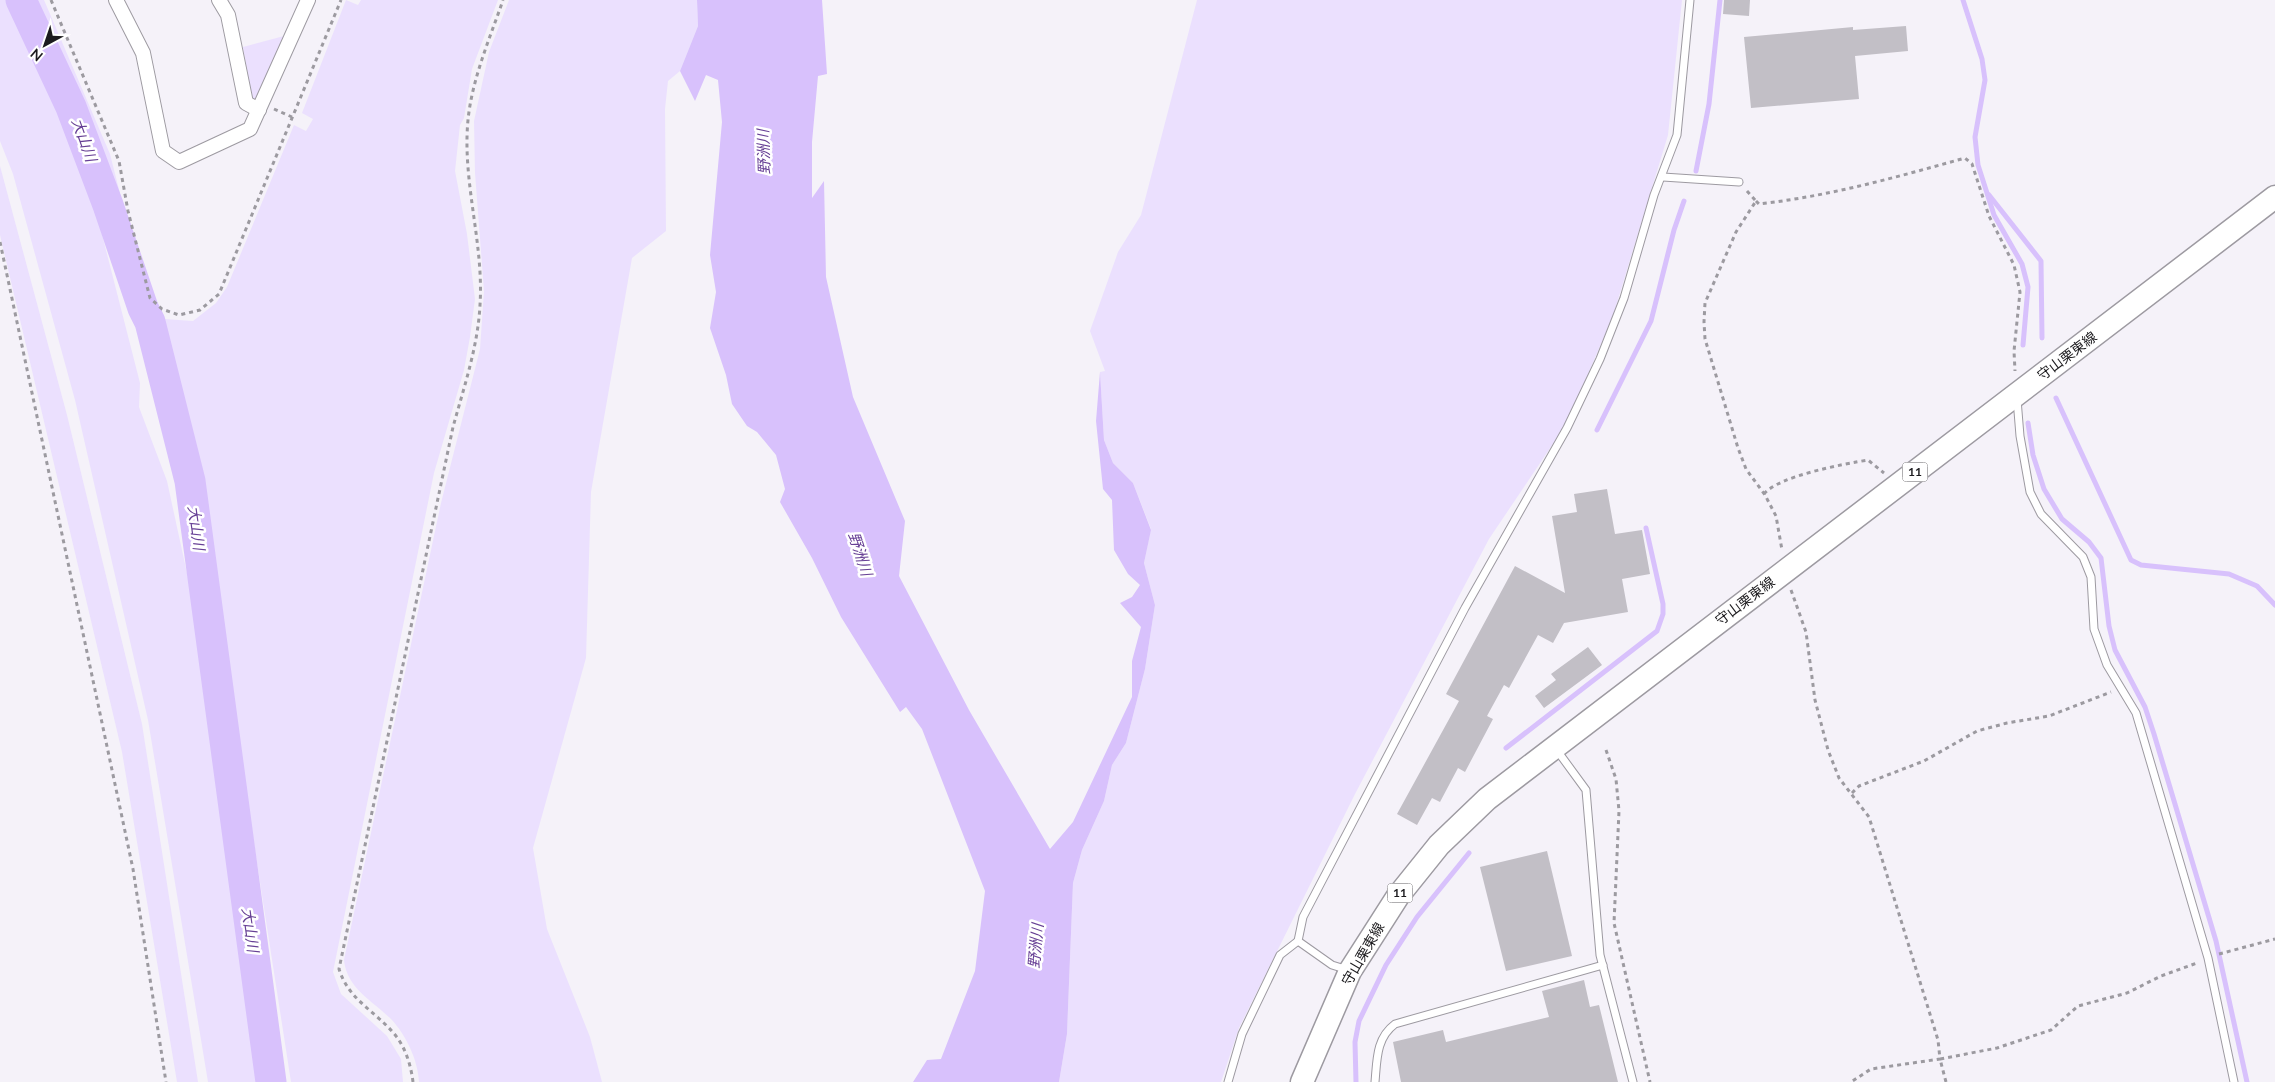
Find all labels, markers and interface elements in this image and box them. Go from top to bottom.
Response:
north arrow [20,20,70,70]
text: N [27,45,46,65]
water label: 大山川 [69,115,102,166]
water label: 野洲川 [753,127,773,175]
street label: 守山栗東線 [2034,328,2100,383]
road number: 11 [1902,462,1928,482]
water label: 大山川 [185,504,209,553]
water label: 野洲川 [845,530,877,580]
street label: 守山栗東線 [1712,573,1778,628]
road number: 11 [1388,884,1412,902]
water label: 大山川 [239,906,263,955]
street label: 守山栗東線 [1338,919,1387,988]
water label: 野洲川 [1024,921,1046,969]

